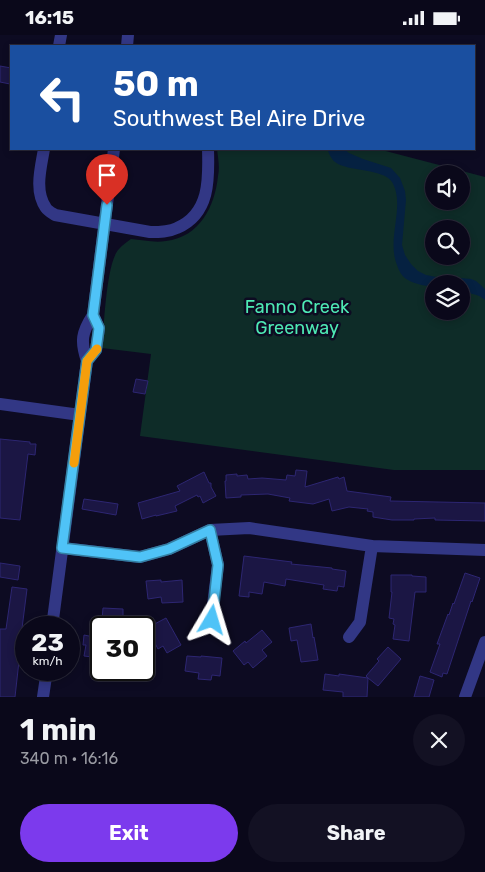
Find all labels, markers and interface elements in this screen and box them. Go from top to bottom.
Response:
text: 16:15 [25,6,74,29]
text: 50 m [113,63,199,105]
icon: left [30,65,95,130]
text: Southwest Bel Aire Drive [113,105,365,132]
pin [86,154,128,205]
icon: arrive [93,161,121,189]
map controls [425,165,470,320]
button: sound [425,165,470,210]
button: search [425,220,470,265]
button: layers [425,275,470,320]
park label: Fanno Creek Greenway [245,296,350,339]
position arrow [185,593,237,645]
speed limit sign: 30 [90,616,155,681]
text: 23 [31,628,64,657]
text: km/h [33,654,62,668]
text: 1 min [20,712,97,748]
button: close [413,714,465,766]
text: 340 m · 16:16 [20,749,118,768]
button: Exit [20,804,238,862]
button: Share [248,804,465,862]

